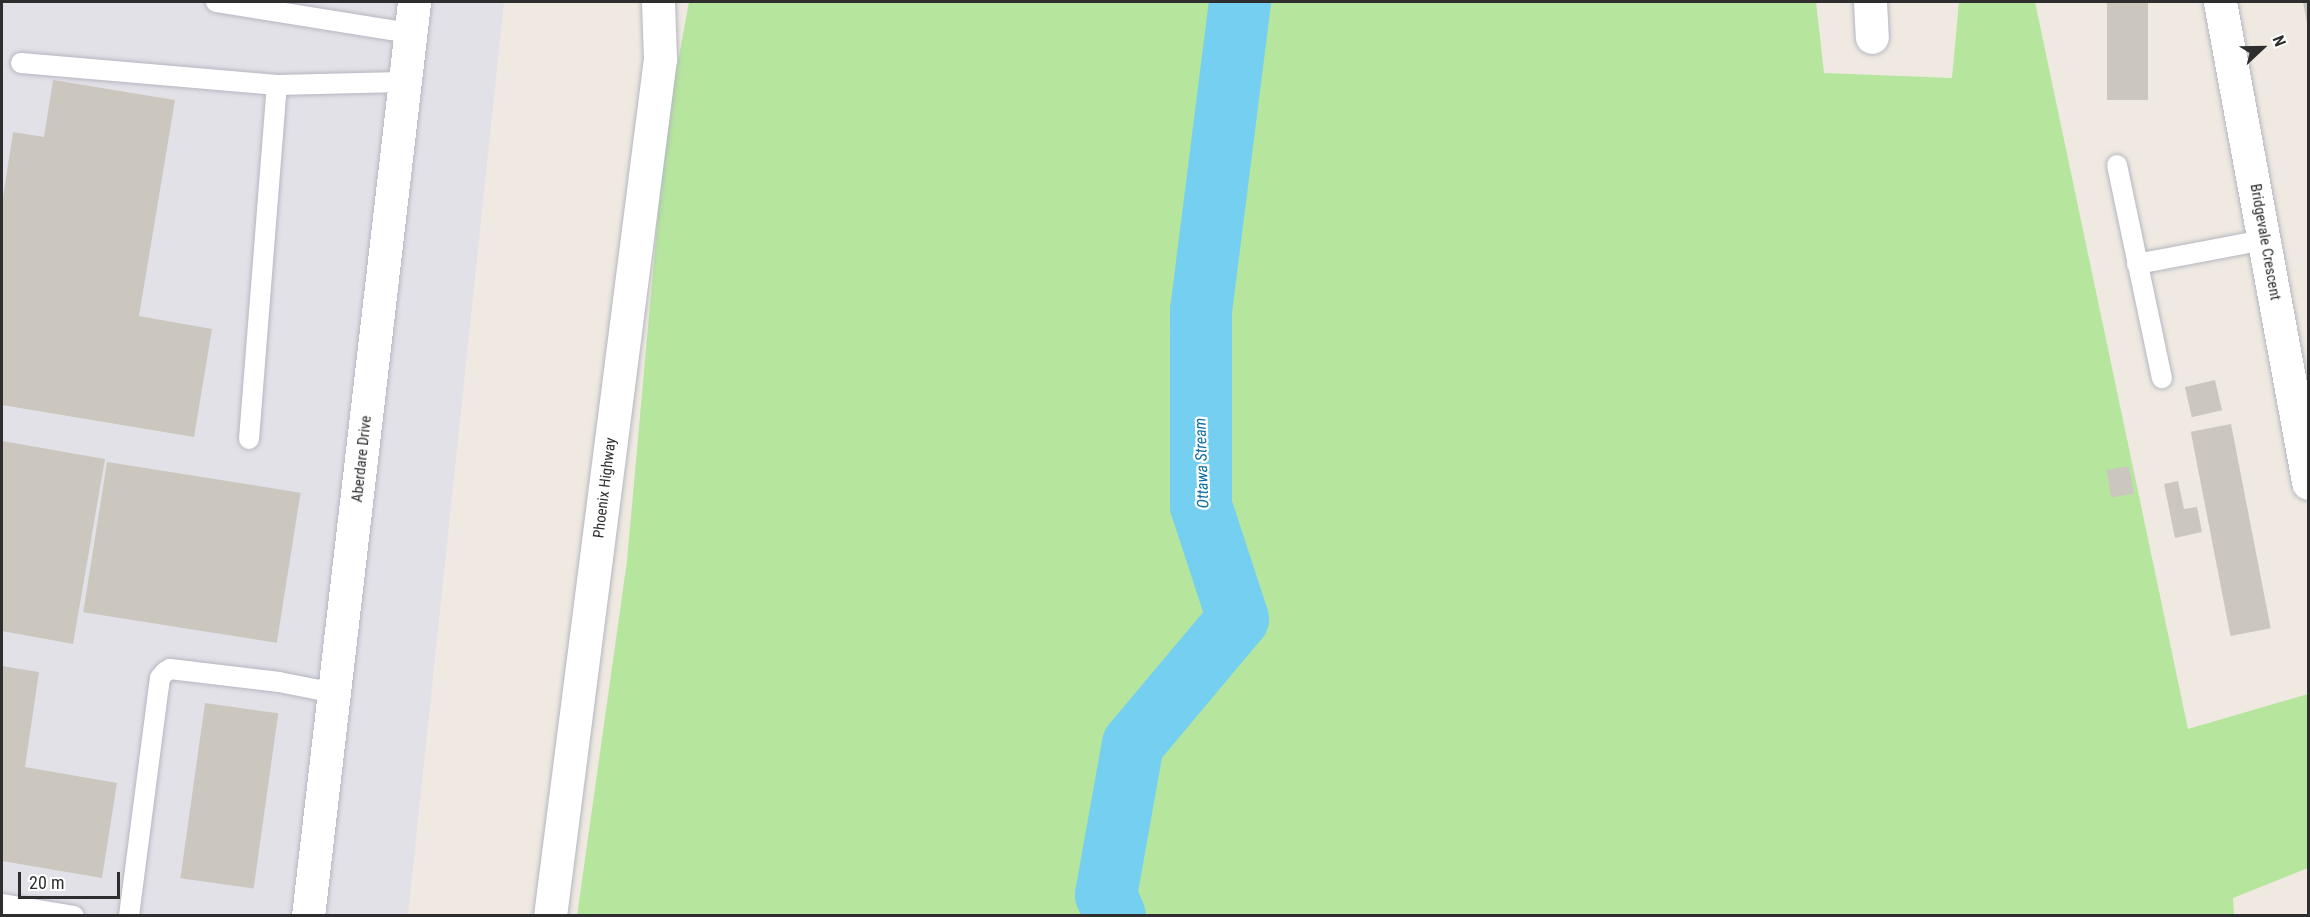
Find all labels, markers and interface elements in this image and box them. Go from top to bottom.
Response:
north arrow [2232,18,2292,78]
text: N [2269,33,2290,49]
street label: Bridgevale Crescent [2246,182,2284,302]
street label: Aberdare Drive [349,415,375,503]
water label: Ottawa Stream [1191,417,1213,509]
street label: Phoenix Highway [590,437,620,539]
scale bar [21,860,123,898]
text: 20 m [29,872,64,893]

